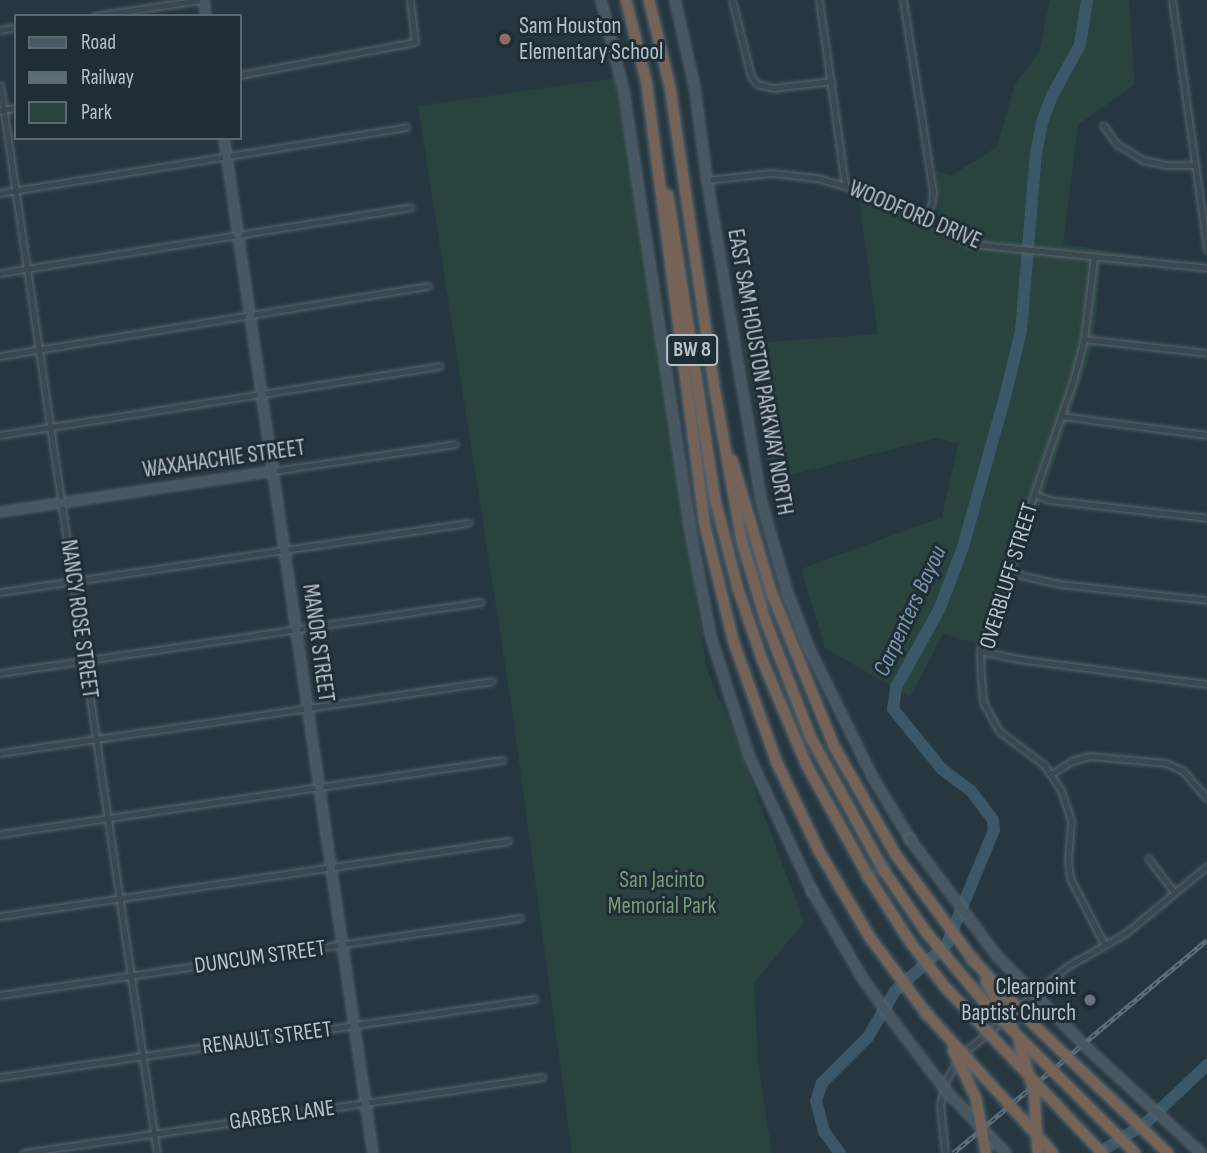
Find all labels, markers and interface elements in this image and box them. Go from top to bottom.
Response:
place label: Sam Houston Elementary School [519,12,663,66]
legend [14,14,242,140]
text: Road [81,30,116,55]
marker: Sam Houston Elementary School [497,31,513,47]
text: Railway [81,65,134,90]
text: Park [81,100,112,125]
street label: WOODFORD DRIVE [845,175,985,255]
street label: EAST SAM HOUSTON PARKWAY NORTH [721,227,799,517]
road number: BW 8 [666,332,718,368]
street label: WAXAHACHIE STREET [141,434,307,484]
street label: OVERBLUFF STREET [974,500,1044,652]
street label: NANCY ROSE STREET [54,538,104,700]
water label: Carpenters Bayou [867,541,953,681]
street label: MANOR STREET [296,582,340,704]
park label: San Jacinto Memorial Park [608,866,716,920]
street label: DUNCUM STREET [193,934,327,980]
place label: Clearpoint Baptist Church [961,973,1076,1027]
marker: Clearpoint Baptist Church [1082,992,1098,1008]
street label: RENAULT STREET [200,1015,334,1061]
street label: GARBER LANE [228,1094,336,1136]

